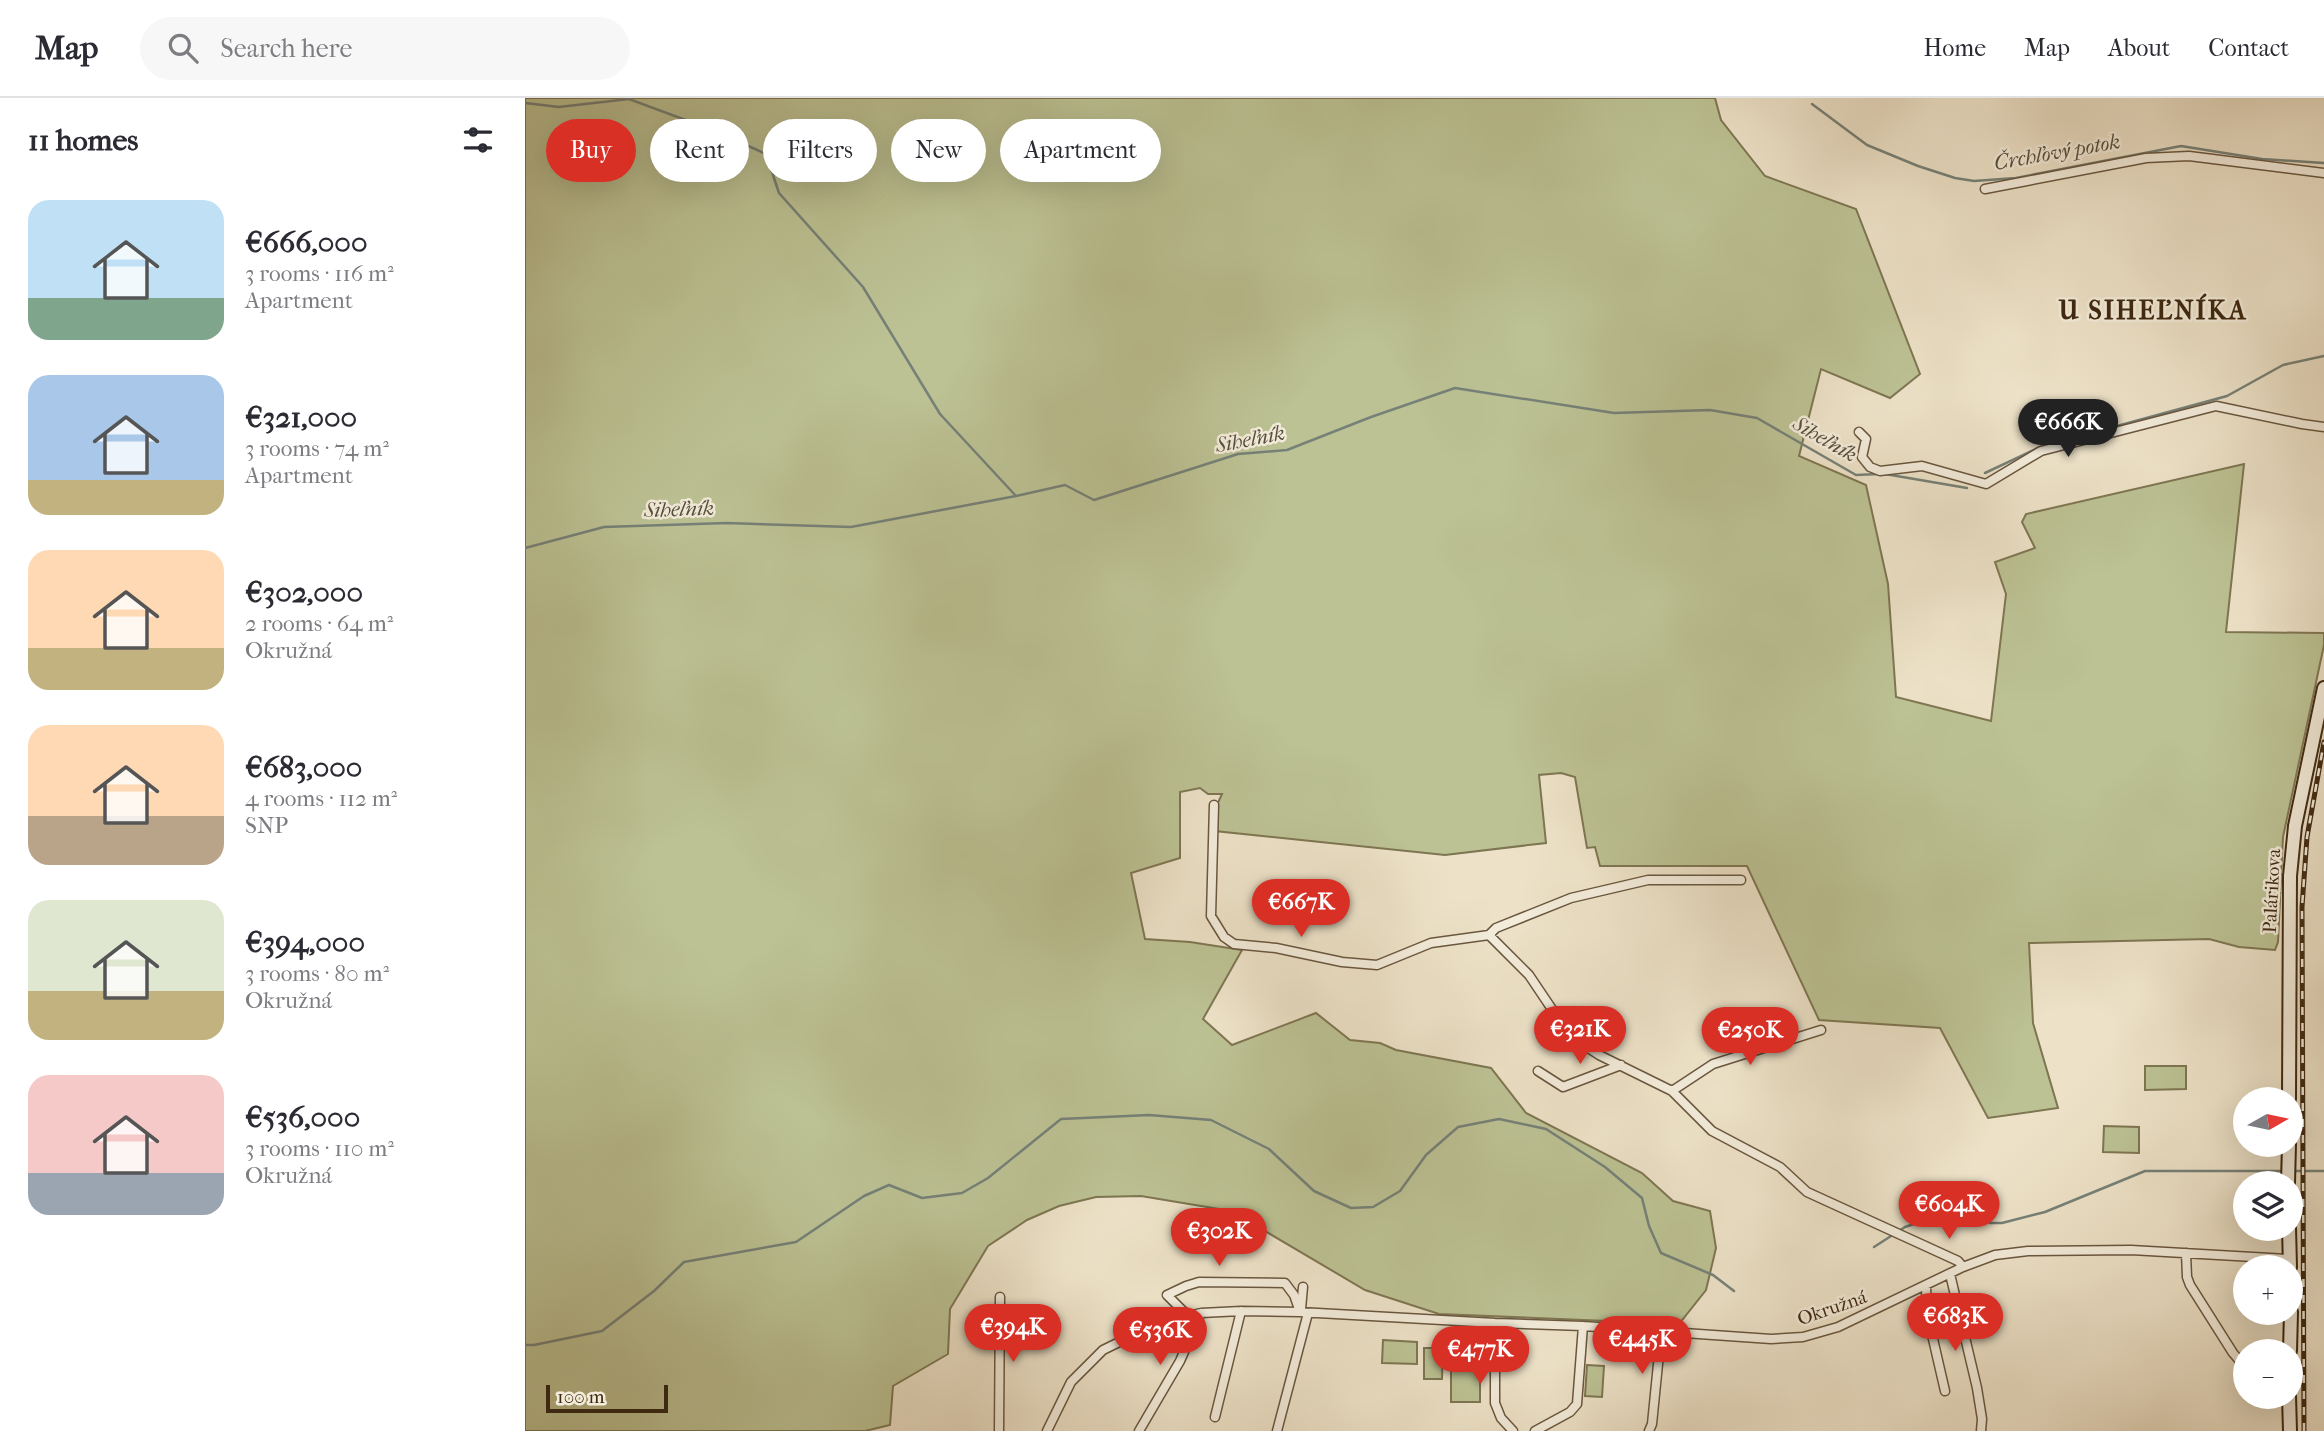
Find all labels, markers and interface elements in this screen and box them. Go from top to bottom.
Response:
search box [140,17,630,80]
text: Map [35,29,98,68]
icon: search [164,29,202,67]
text: Search here [220,33,352,64]
text: Home [1924,34,1986,62]
text: Map [2024,34,2070,62]
text: About [2108,34,2170,62]
text: Contact [2208,34,2289,62]
chip: Buy [546,119,636,182]
chip: Rent [650,119,749,182]
chip: Filters [763,119,877,182]
chip: New [891,119,986,182]
chip: Apartment [1000,119,1161,182]
icon: filters [459,121,497,159]
text: 11 homes [28,123,138,158]
water label: Črchľový potok [1992,129,2122,175]
text: €666,000 [245,225,367,260]
icon: home [84,228,168,312]
text: 3 rooms · 116 m² [245,260,394,287]
text: Apartment [245,287,353,314]
district label: U SIHEĽNÍKA [2057,293,2248,326]
text: €321,000 [245,400,357,435]
pin: €666K [2019,400,2117,459]
icon: home [84,403,168,487]
text: €666K [2034,408,2102,435]
water label: Siheľník [1788,411,1861,467]
water label: Siheľník [1212,421,1287,458]
text: 3 rooms · 74 m² [245,435,389,462]
text: Apartment [245,462,353,489]
water label: Siheľník [643,496,714,522]
text: €302,000 [245,575,363,610]
icon: home [84,578,168,662]
text: 2 rooms · 64 m² [245,610,393,637]
text: Okružná [245,637,332,664]
text: €683,000 [245,750,362,785]
icon: home [84,753,168,837]
text: 4 rooms · 112 m² [245,785,397,812]
text: SNP [245,812,288,839]
street label: Palárikova [2259,848,2285,934]
pin: €667K [1252,880,1350,939]
text: €667K [1268,888,1334,915]
text: €394,000 [245,925,365,960]
icon: home [84,928,168,1012]
text: 3 rooms · 80 m² [245,960,389,987]
text: Okružná [245,987,332,1014]
pin: €321K [1531,1006,1629,1066]
pin: €250K [1701,1007,1799,1067]
text: €321K [1550,1015,1610,1042]
text: €250K [1718,1016,1782,1043]
north arrow [2233,1087,2303,1157]
map controls [2233,1087,2303,1409]
text: €536,000 [245,1100,360,1135]
icon: home [84,1103,168,1187]
text: 3 rooms · 110 m² [245,1135,394,1162]
text: Okružná [245,1162,332,1189]
button: layers [2233,1171,2303,1241]
pin: €604K [1900,1182,1998,1241]
text: €604K [1915,1190,1983,1217]
pin: €302K [1170,1208,1268,1268]
text: €302K [1187,1217,1251,1244]
button: + [2233,1255,2303,1325]
street label: Okružná [1794,1286,1870,1330]
pin: €683K [1906,1294,2004,1353]
text: €683K [1923,1302,1987,1329]
pin: €394K [964,1304,1062,1364]
pin: €536K [1111,1308,1209,1367]
text: €394K [980,1313,1046,1340]
text: €536K [1129,1316,1191,1343]
pin: €445K [1593,1316,1691,1376]
text: €445K [1608,1325,1676,1352]
pin: €477K [1431,1326,1529,1386]
text: €477K [1447,1335,1513,1362]
button: − [2233,1339,2303,1409]
scale bar [546,1382,669,1414]
text: 100 m [557,1386,605,1408]

